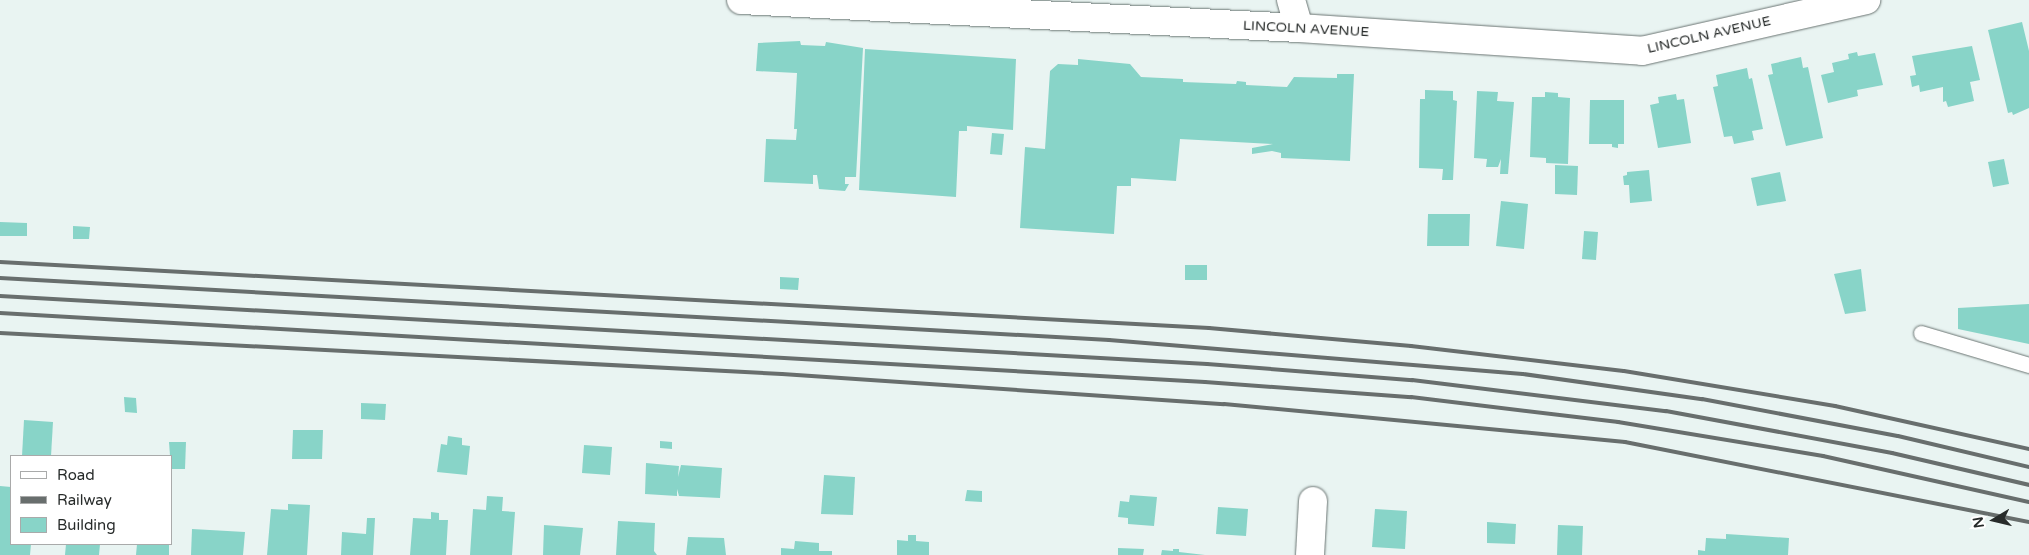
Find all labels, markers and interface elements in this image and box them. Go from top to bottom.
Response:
street label: LINCOLN AVENUE [1646,13,1772,57]
street label: LINCOLN AVENUE [1242,17,1370,41]
legend [10,455,172,545]
text: Road [57,466,95,484]
text: Railway [57,491,112,509]
north arrow [1969,495,2019,545]
text: Building [57,516,116,534]
text: N [1969,516,1988,529]

